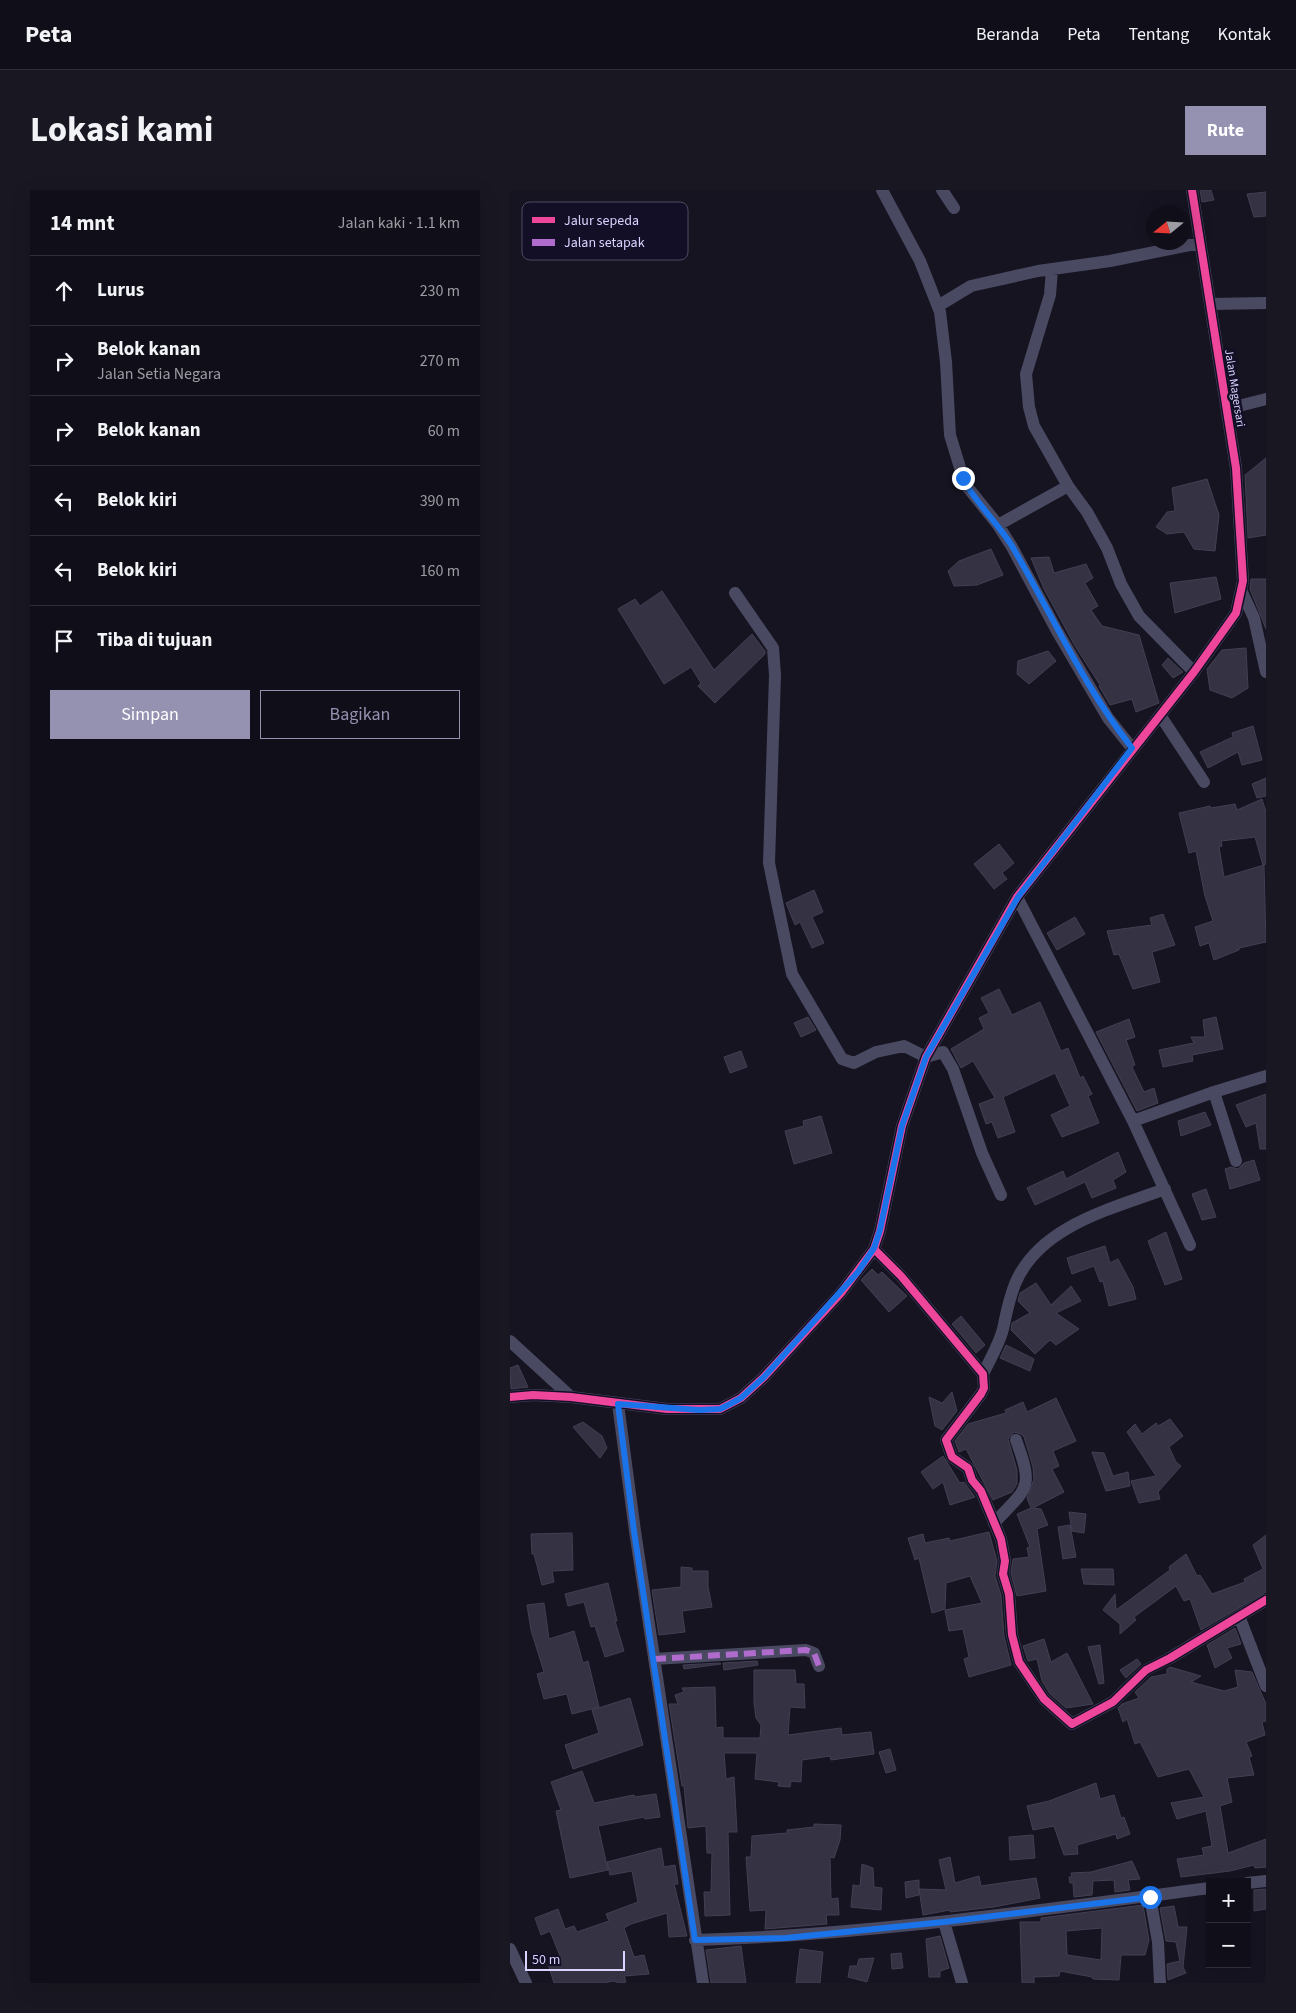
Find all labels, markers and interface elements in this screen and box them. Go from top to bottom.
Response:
text: Peta [25,17,72,52]
text: Beranda [976,22,1039,47]
text: Peta [1067,22,1100,47]
text: Tentang [1128,22,1189,47]
text: Kontak [1217,22,1271,47]
text: Lokasi kami [30,105,213,155]
button: Rute [1185,106,1266,155]
legend [522,202,688,260]
north arrow [1146,205,1191,250]
text: 14 mnt [50,208,114,238]
text: Jalur sepeda [564,211,639,231]
text: Jalan kaki · 1.1 km [338,212,460,234]
text: Jalan setapak [564,233,645,253]
icon: ahead [50,277,78,305]
text: Lurus [97,277,144,304]
text: 230 m [420,280,460,302]
text: Belok kanan [97,336,201,363]
icon: right [50,347,78,375]
street label: Jalan Magersari [1220,348,1249,428]
text: 270 m [420,350,460,372]
text: Jalan Setia Negara [97,363,221,385]
icon: right [50,417,78,445]
text: Belok kanan [97,417,201,444]
text: 60 m [428,420,460,442]
route end [952,467,975,490]
icon: left [50,487,78,515]
text: Belok kiri [97,487,177,514]
text: 390 m [420,490,460,512]
icon: left [50,557,78,585]
text: Belok kiri [97,557,177,584]
text: 160 m [420,560,460,582]
icon: arrive [50,627,78,655]
text: Tiba di tujuan [97,627,212,654]
button: Simpan [50,690,250,739]
button: Bagikan [260,690,460,739]
map controls [1206,1878,1251,1968]
button: + [1206,1878,1251,1923]
route start [1139,1886,1162,1909]
button: − [1206,1923,1251,1968]
scale bar [525,1948,625,1971]
text: 50 m [532,1950,560,1970]

